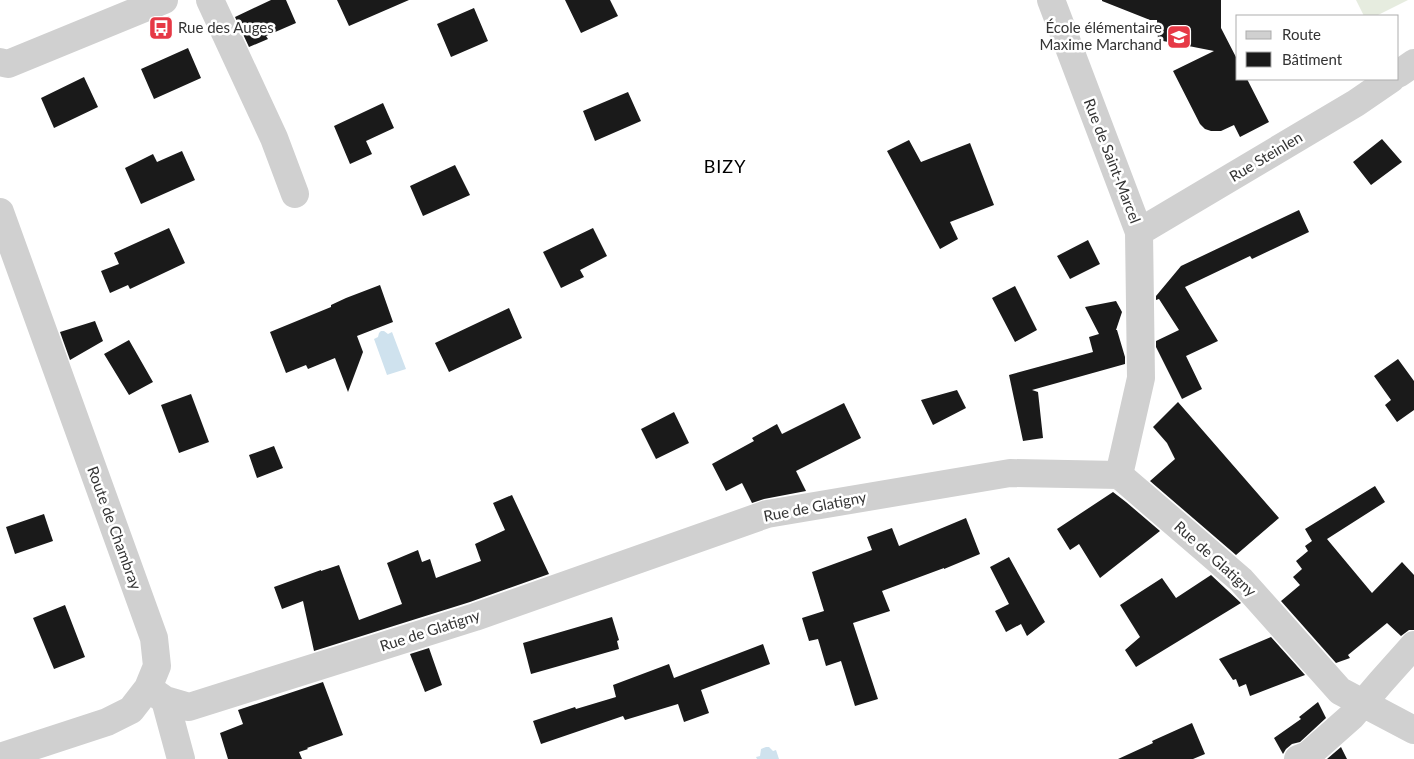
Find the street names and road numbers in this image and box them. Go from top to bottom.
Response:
street label: Rue de Saint-Marcel [1081,96,1145,226]
street label: Rue Steinlen [1226,127,1305,185]
street label: Route de Chambray [84,464,146,592]
street label: Rue de Glatigny [762,487,868,525]
street label: Rue de Glatigny [1171,517,1261,600]
street label: Rue de Glatigny [377,605,482,655]

